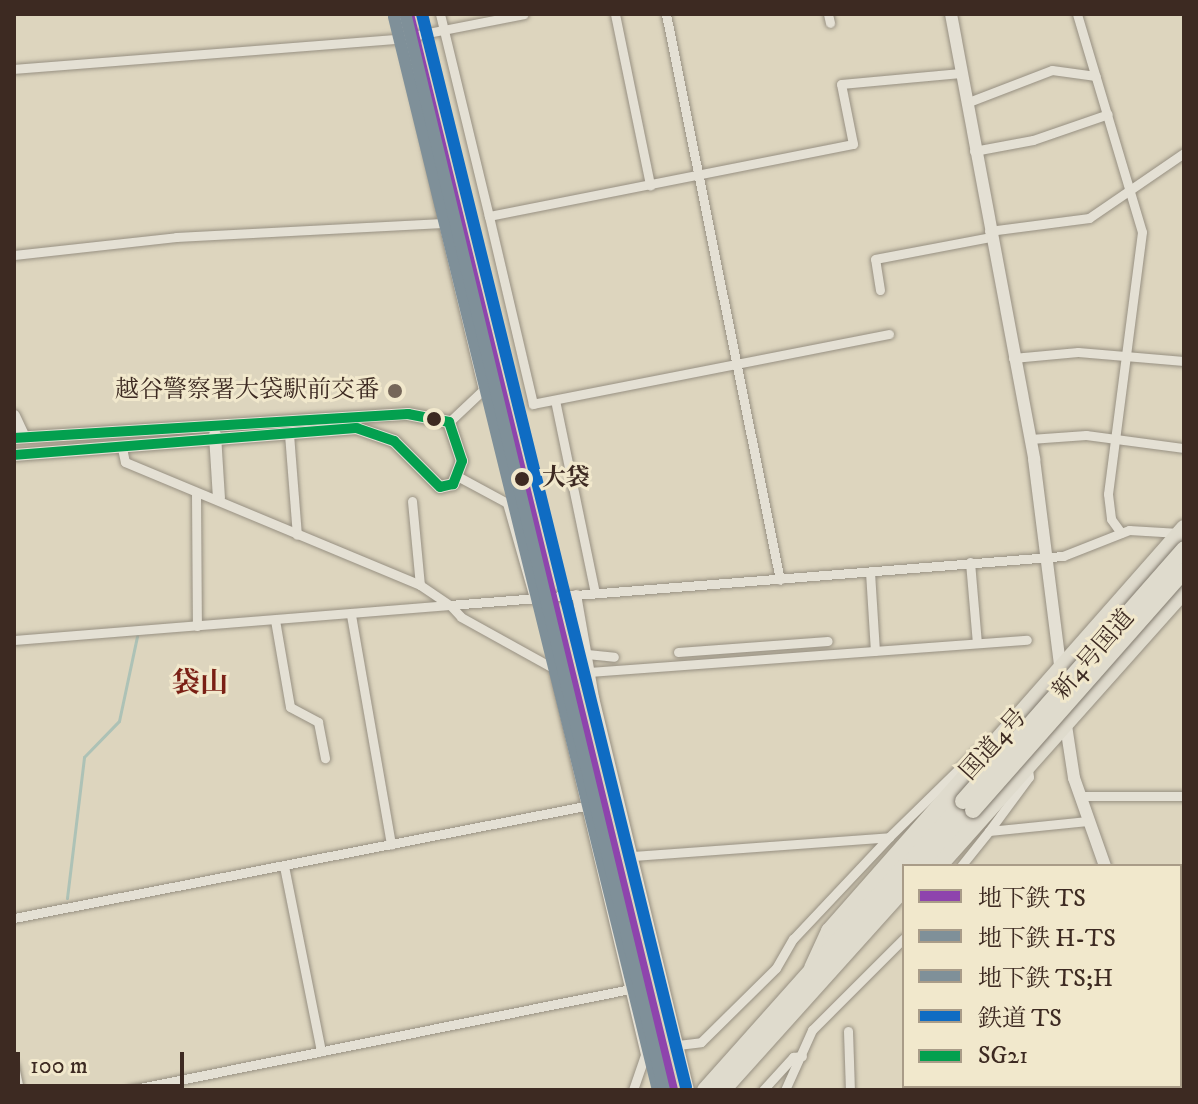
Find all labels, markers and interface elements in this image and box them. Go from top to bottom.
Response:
place label: 越谷警察署大袋駅前交番 [115,377,379,405]
marker: 越谷警察署大袋駅前交番 [386,382,404,400]
unlabelled marker [426,411,442,427]
place label: 大袋 [542,465,590,493]
marker: 大袋 [509,466,535,492]
street label: 新4号国道 [1047,604,1141,706]
district label: 袋山 [172,667,228,701]
street label: 国道4号 [955,703,1033,787]
legend [902,864,1182,1088]
text: 地下鉄 TS [978,884,1086,914]
text: 地下鉄 H-TS [978,924,1116,954]
text: 地下鉄 TS;H [978,964,1113,994]
text: 鉄道 TS [978,1004,1062,1034]
scale bar [20,1036,188,1086]
text: SG21 [978,1041,1028,1071]
text: 100 m [30,1051,88,1081]

